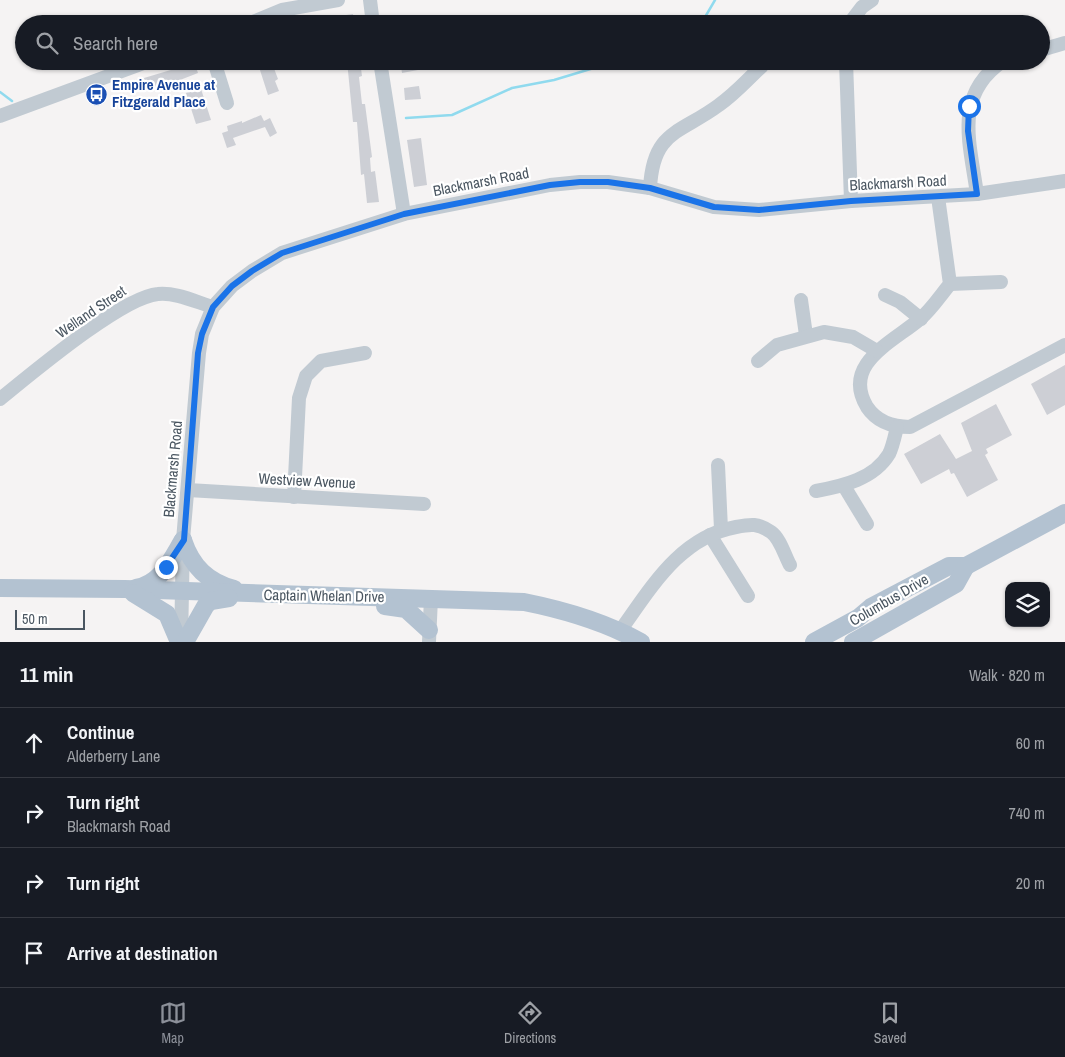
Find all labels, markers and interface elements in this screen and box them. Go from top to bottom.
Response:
search box [15,15,1050,70]
icon: search [33,29,61,57]
text: Search here [73,30,158,56]
place label: Empire Avenue at Fitzgerald Place [112,74,215,112]
bus stop icon: Empire Avenue at Fitzgerald Place [84,82,108,106]
route start [958,95,981,118]
street label: Blackmarsh Road [431,162,531,201]
street label: Blackmarsh Road [849,169,947,196]
street label: Welland Street [51,280,130,343]
street label: Blackmarsh Road [158,420,187,518]
street label: Westview Avenue [258,467,356,494]
route end [155,556,178,579]
street label: Columbus Drive [845,568,932,631]
map controls [1005,582,1050,627]
button: layers [1005,582,1050,627]
street label: Captain Whelan Drive [263,584,385,607]
scale bar [15,607,85,630]
text: 50 m [22,610,48,628]
text: 11 min [20,660,74,689]
text: Walk · 820 m [969,664,1045,686]
text: Continue [67,719,135,745]
icon: ahead [20,729,48,757]
text: 60 m [1016,732,1045,754]
text: Alderberry Lane [67,745,160,767]
text: Turn right [67,789,139,815]
icon: right [20,799,48,827]
text: 740 m [1009,802,1045,824]
text: Blackmarsh Road [67,815,171,837]
icon: right [20,869,48,897]
text: Turn right [67,870,139,896]
text: 20 m [1016,872,1045,894]
icon: arrive [20,939,48,967]
text: Arrive at destination [67,940,218,966]
tab: Map [159,999,187,1047]
tab: Directions [504,999,556,1047]
tab: Saved [874,999,906,1047]

